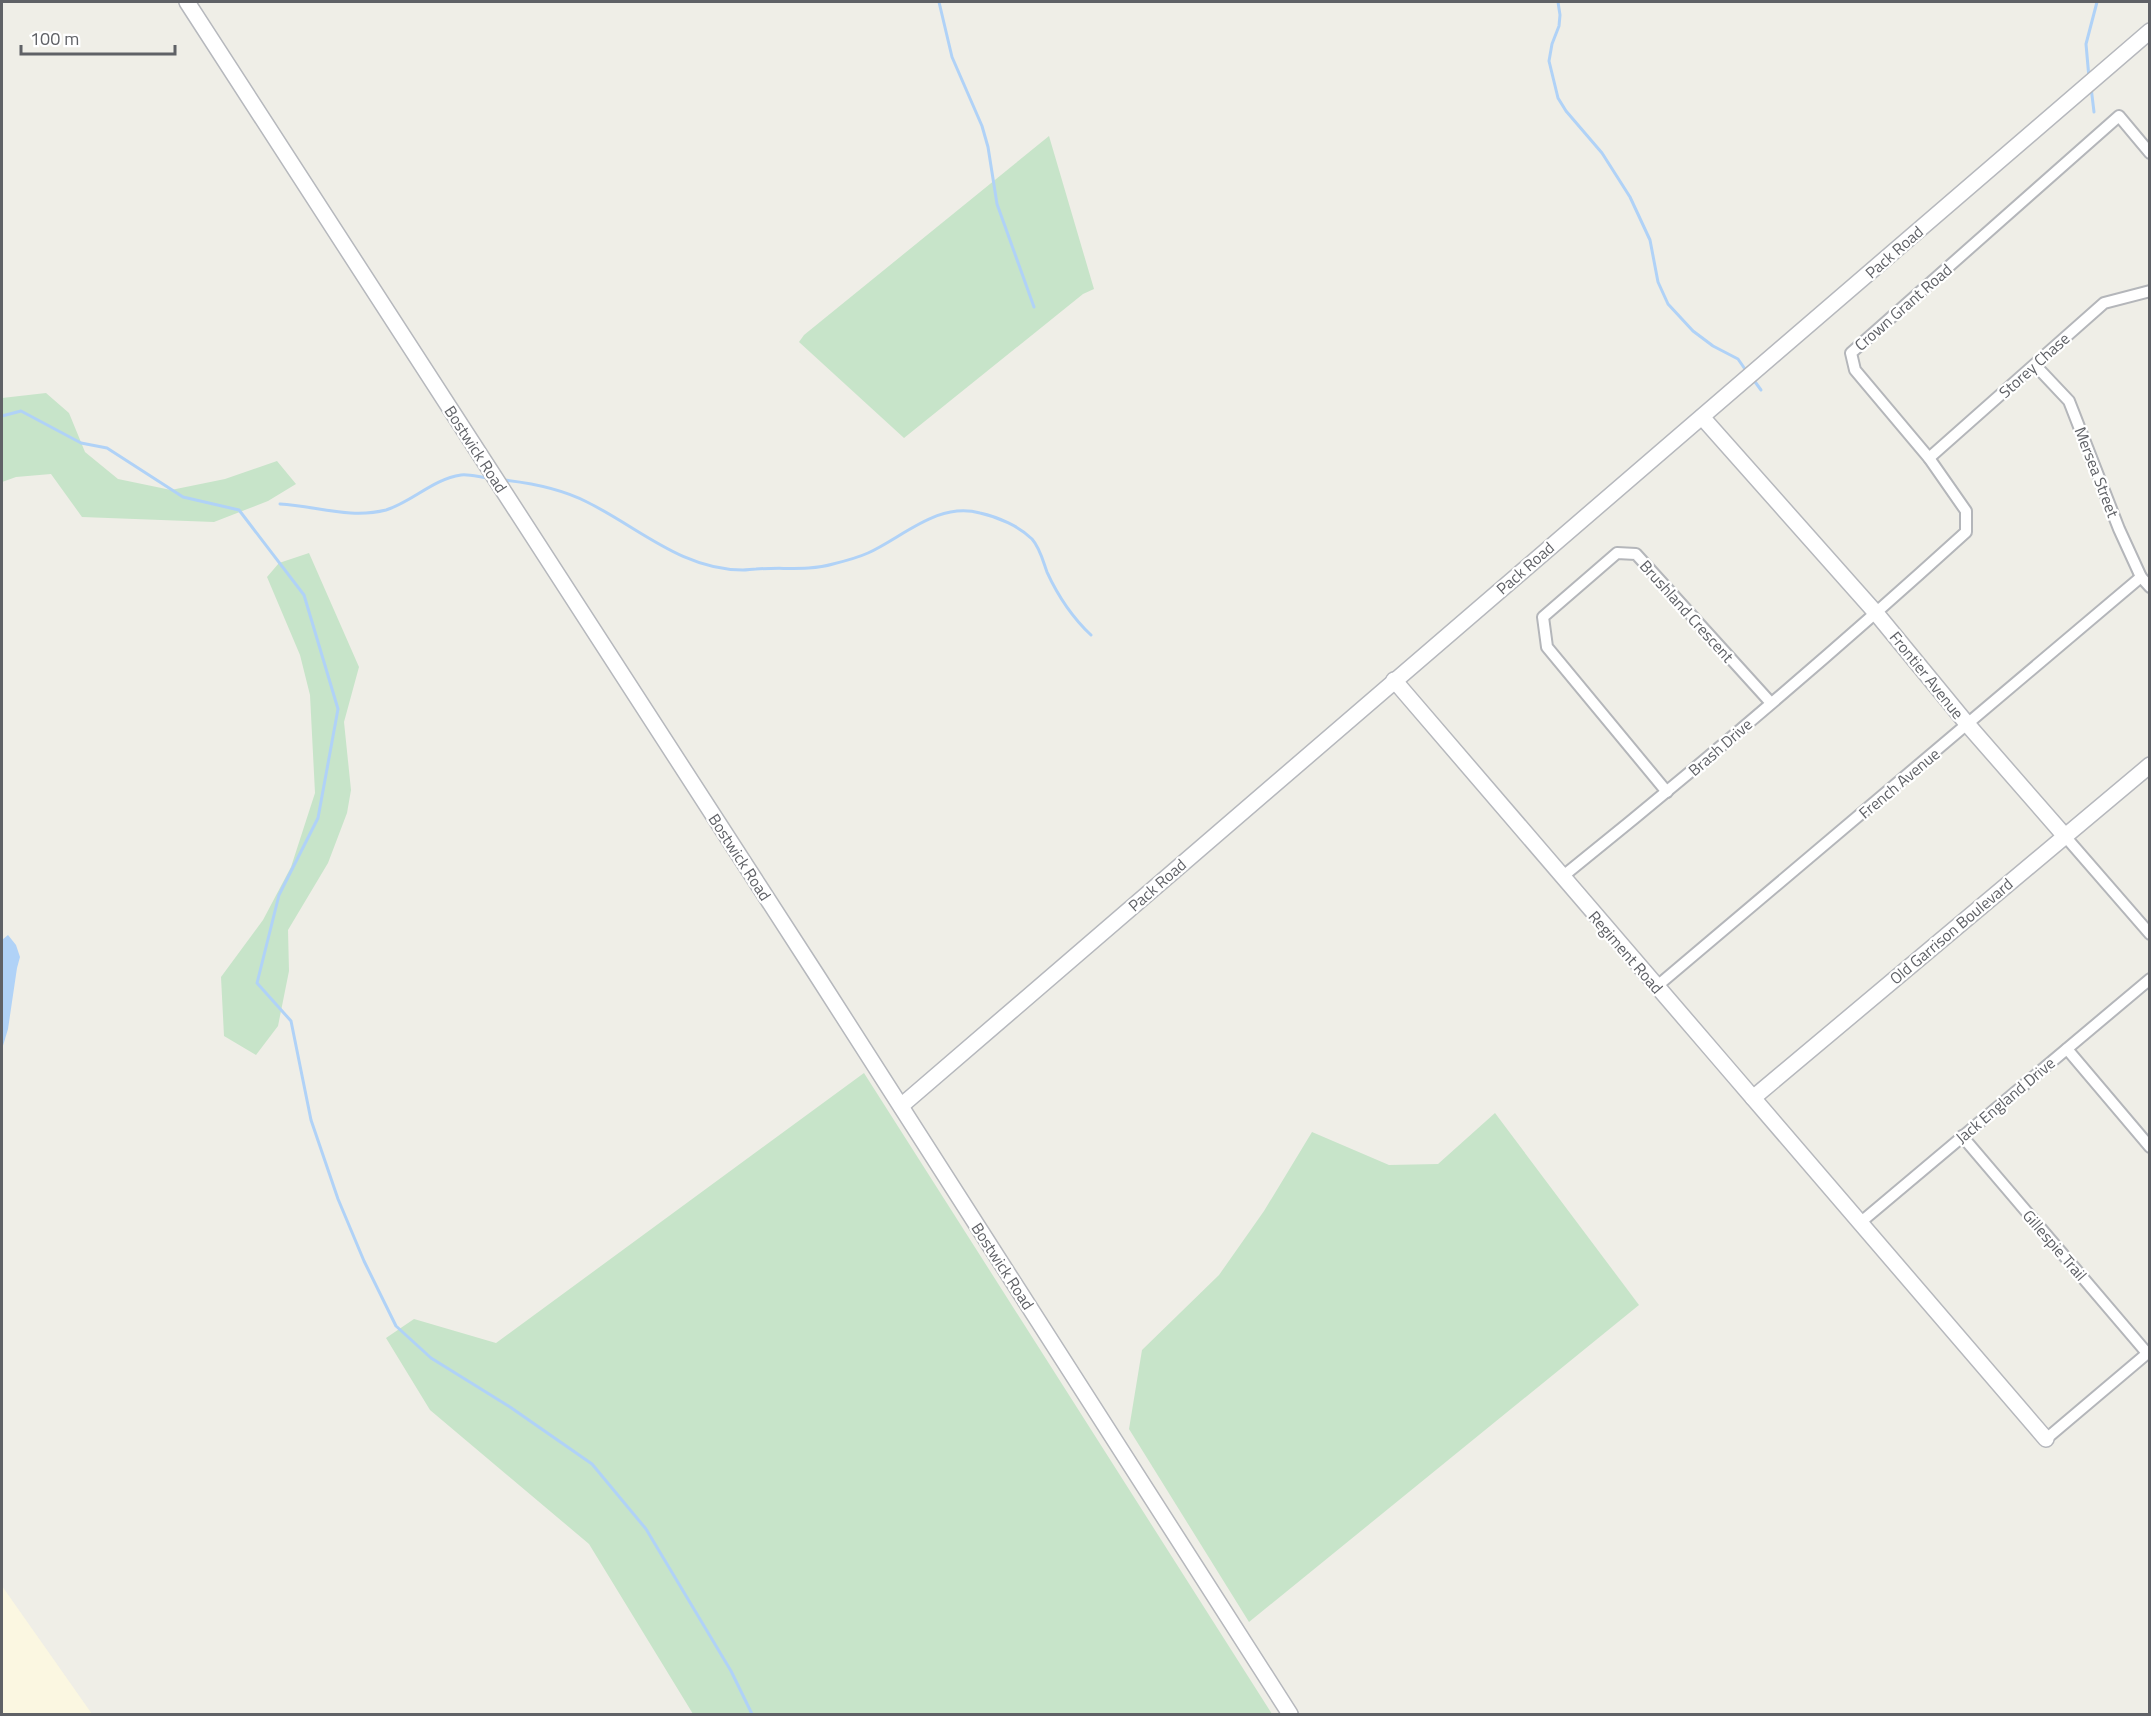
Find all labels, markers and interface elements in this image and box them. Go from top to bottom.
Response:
scale bar [21,18,176,56]
text: 100 m [30,25,79,52]
street label: Pack Road [1860,220,1928,284]
street label: Crown Grant Road [1849,258,1957,356]
street label: Storey Chase [1993,327,2075,403]
street label: Bostwick Road [439,401,513,497]
street label: Mersea Street [2069,423,2125,521]
street label: Pack Road [1491,536,1559,600]
street label: Brushland Crescent [1634,554,1740,668]
street label: Frontier Avenue [1884,626,1970,724]
street label: Brash Drive [1683,712,1757,782]
street label: French Avenue [1853,742,1945,824]
street label: Bostwick Road [703,809,777,905]
street label: Pack Road [1123,853,1191,917]
street label: Old Garrison Boulevard [1884,872,2018,990]
street label: Regiment Road [1583,905,1669,999]
street label: Jack England Drive [1950,1051,2060,1149]
street label: Gillespie Trail [2017,1204,2093,1286]
street label: Bostwick Road [966,1218,1040,1314]

